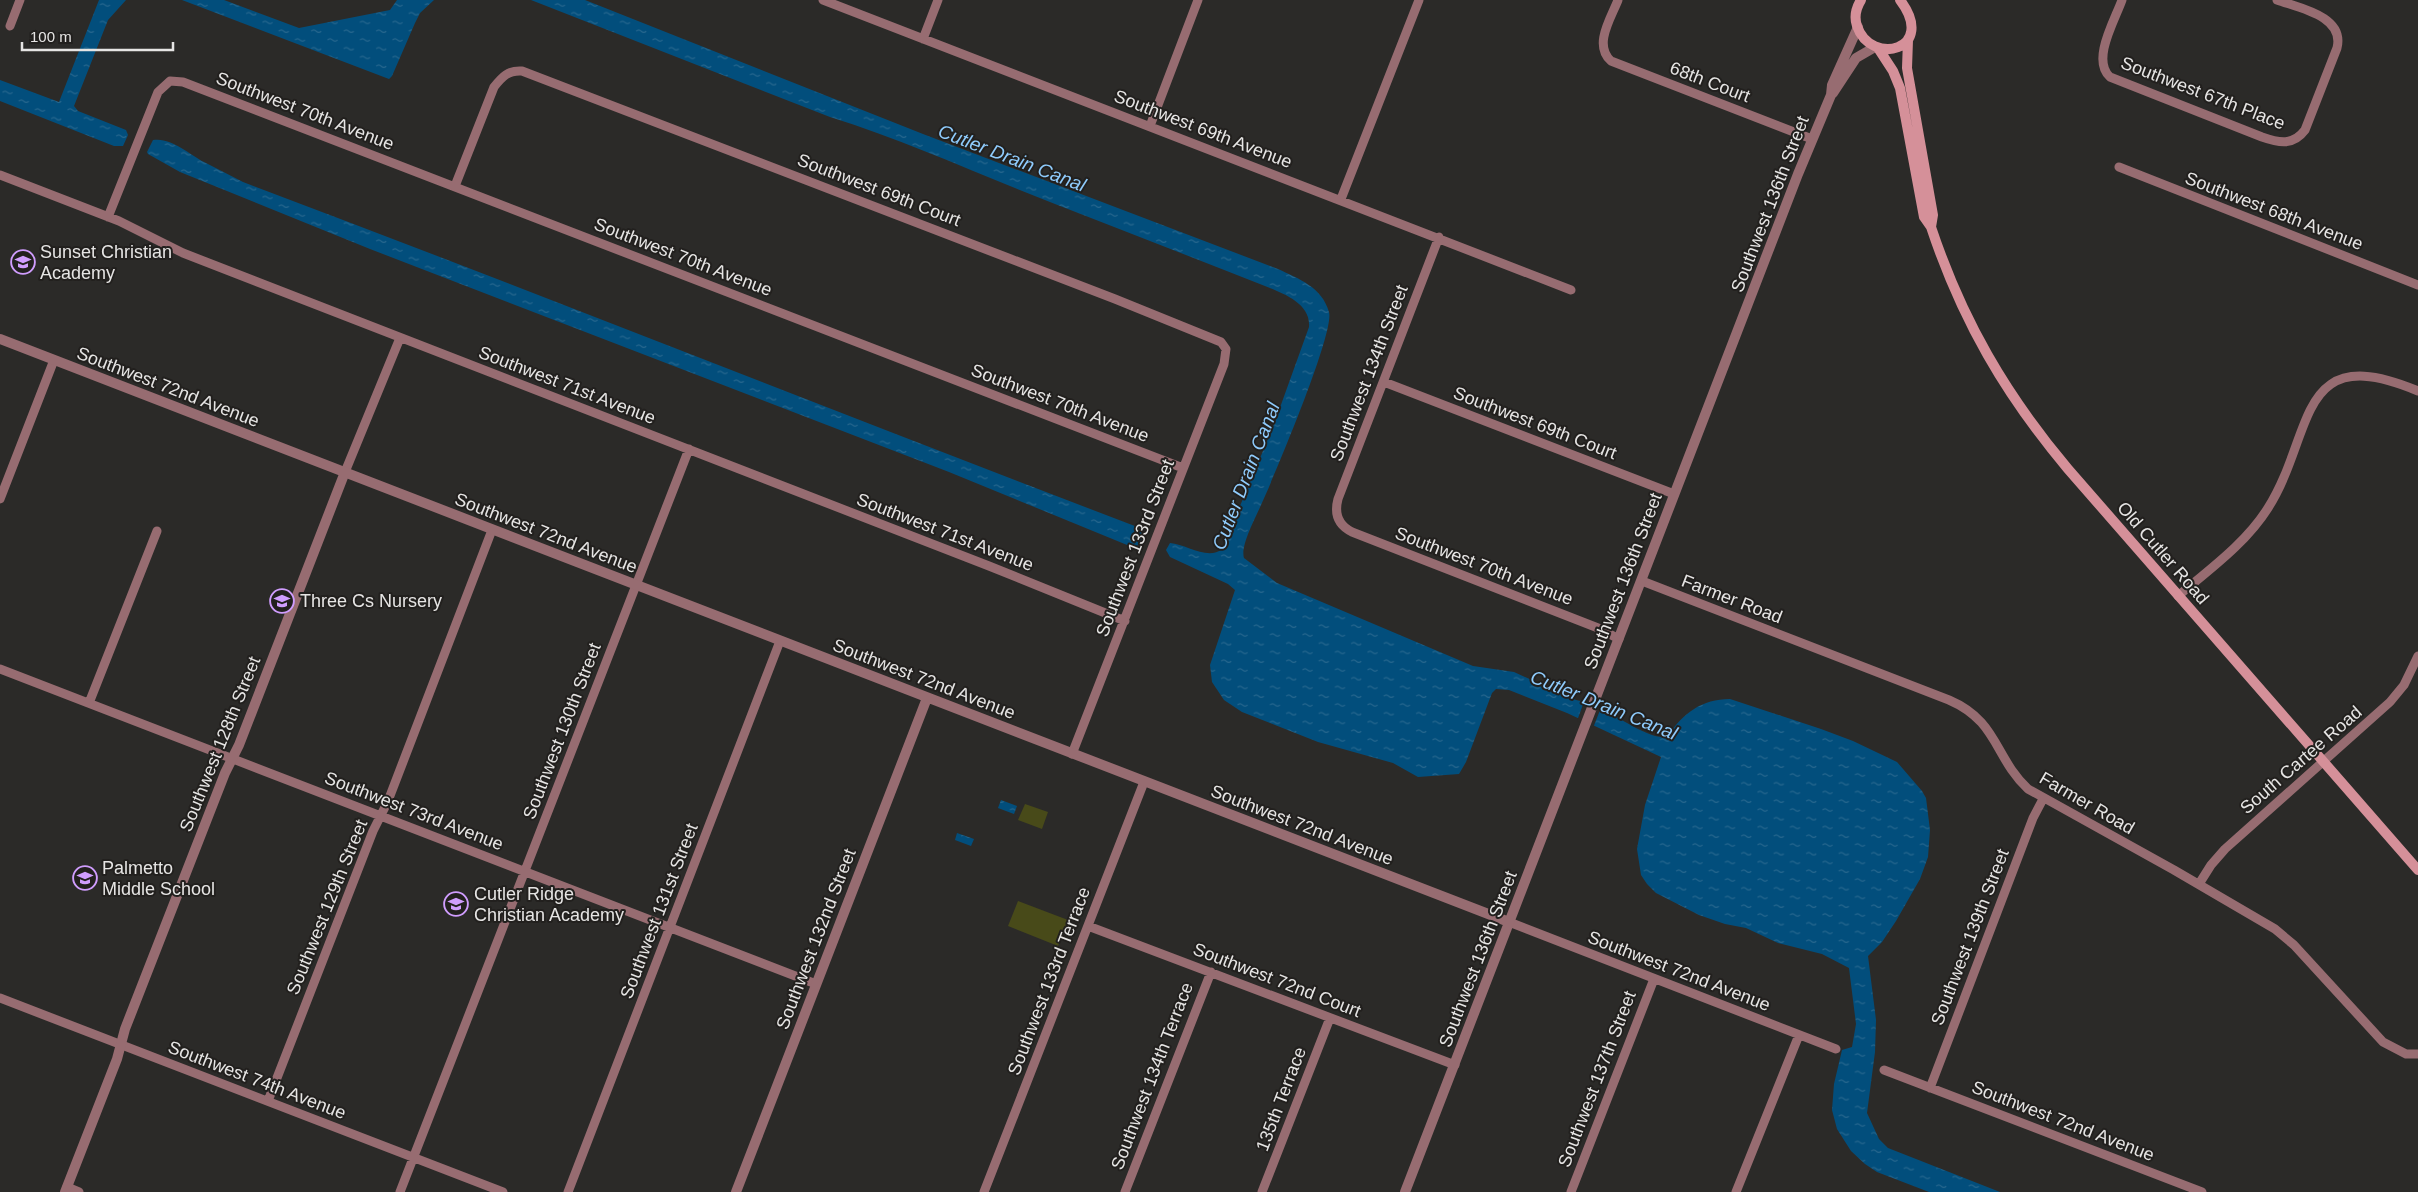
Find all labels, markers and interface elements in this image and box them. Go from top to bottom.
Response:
scale bar [22,20,174,52]
text: 100 m [30,28,72,45]
street label: Southwest 67th Place [2118,52,2288,134]
street label: 68th Court [1667,58,1753,106]
street label: Southwest 70th Avenue [213,68,397,154]
street label: Southwest 69th Avenue [1111,86,1295,172]
street label: Southwest 136th Street [1727,113,1813,295]
water label: Cutler Drain Canal [935,120,1089,196]
street label: Southwest 69th Court [795,150,963,230]
street label: Southwest 68th Avenue [2182,168,2366,254]
street label: Southwest 70th Avenue [591,214,775,300]
place label: Sunset Christian Academy [40,242,172,283]
school or university icon: Sunset Christian Academy [10,249,36,275]
street label: Southwest 134th Street [1326,282,1412,464]
street label: Southwest 71st Avenue [476,342,658,428]
street label: Southwest 72nd Avenue [74,343,262,431]
street label: Southwest 70th Avenue [968,360,1152,446]
street label: Southwest 69th Court [1451,383,1619,463]
water label: Cutler Drain Canal [1208,399,1284,553]
street label: Southwest 133rd Street [1092,457,1178,639]
street label: Southwest 72nd Avenue [452,489,640,577]
street label: Southwest 71st Avenue [854,489,1036,575]
street label: Southwest 136th Street [1580,490,1666,672]
street label: Old Cutler Road [2113,498,2213,608]
street label: Southwest 70th Avenue [1392,523,1576,609]
street label: Farmer Road [1679,571,1785,627]
school or university icon: Three Cs Nursery [269,588,295,614]
place label: Three Cs Nursery [300,591,442,611]
street label: Southwest 72nd Avenue [830,635,1018,723]
street label: Southwest 130th Street [519,640,605,822]
street label: Southwest 128th Street [176,654,264,834]
water label: Cutler Drain Canal [1528,666,1681,744]
street label: South Cartee Road [2236,702,2366,818]
street label: Southwest 73rd Avenue [322,768,506,854]
street label: Farmer Road [2036,768,2138,838]
street label: Southwest 72nd Avenue [1208,781,1396,869]
street label: Southwest 129th Street [283,817,371,997]
street label: Southwest 131st Street [616,821,702,1001]
street label: Southwest 132nd Street [772,846,860,1032]
street label: Southwest 139th Street [1927,846,2013,1028]
place label: Palmetto Middle School [102,858,215,899]
school or university icon: Palmetto Middle School [72,865,98,891]
street label: Southwest 136th Street [1435,868,1521,1050]
place label: Cutler Ridge Christian Academy [474,884,624,925]
street label: Southwest 133rd Terrace [1004,884,1094,1078]
school or university icon: Cutler Ridge Christian Academy [443,891,469,917]
street label: Southwest 72nd Avenue [1585,927,1773,1015]
street label: Southwest 72nd Court [1190,939,1364,1021]
street label: Southwest 134th Terrace [1107,980,1197,1172]
street label: Southwest 137th Street [1554,988,1640,1170]
street label: Southwest 74th Avenue [165,1037,349,1123]
street label: 135th Terrace [1252,1044,1310,1154]
street label: Southwest 72nd Avenue [1969,1077,2157,1165]

